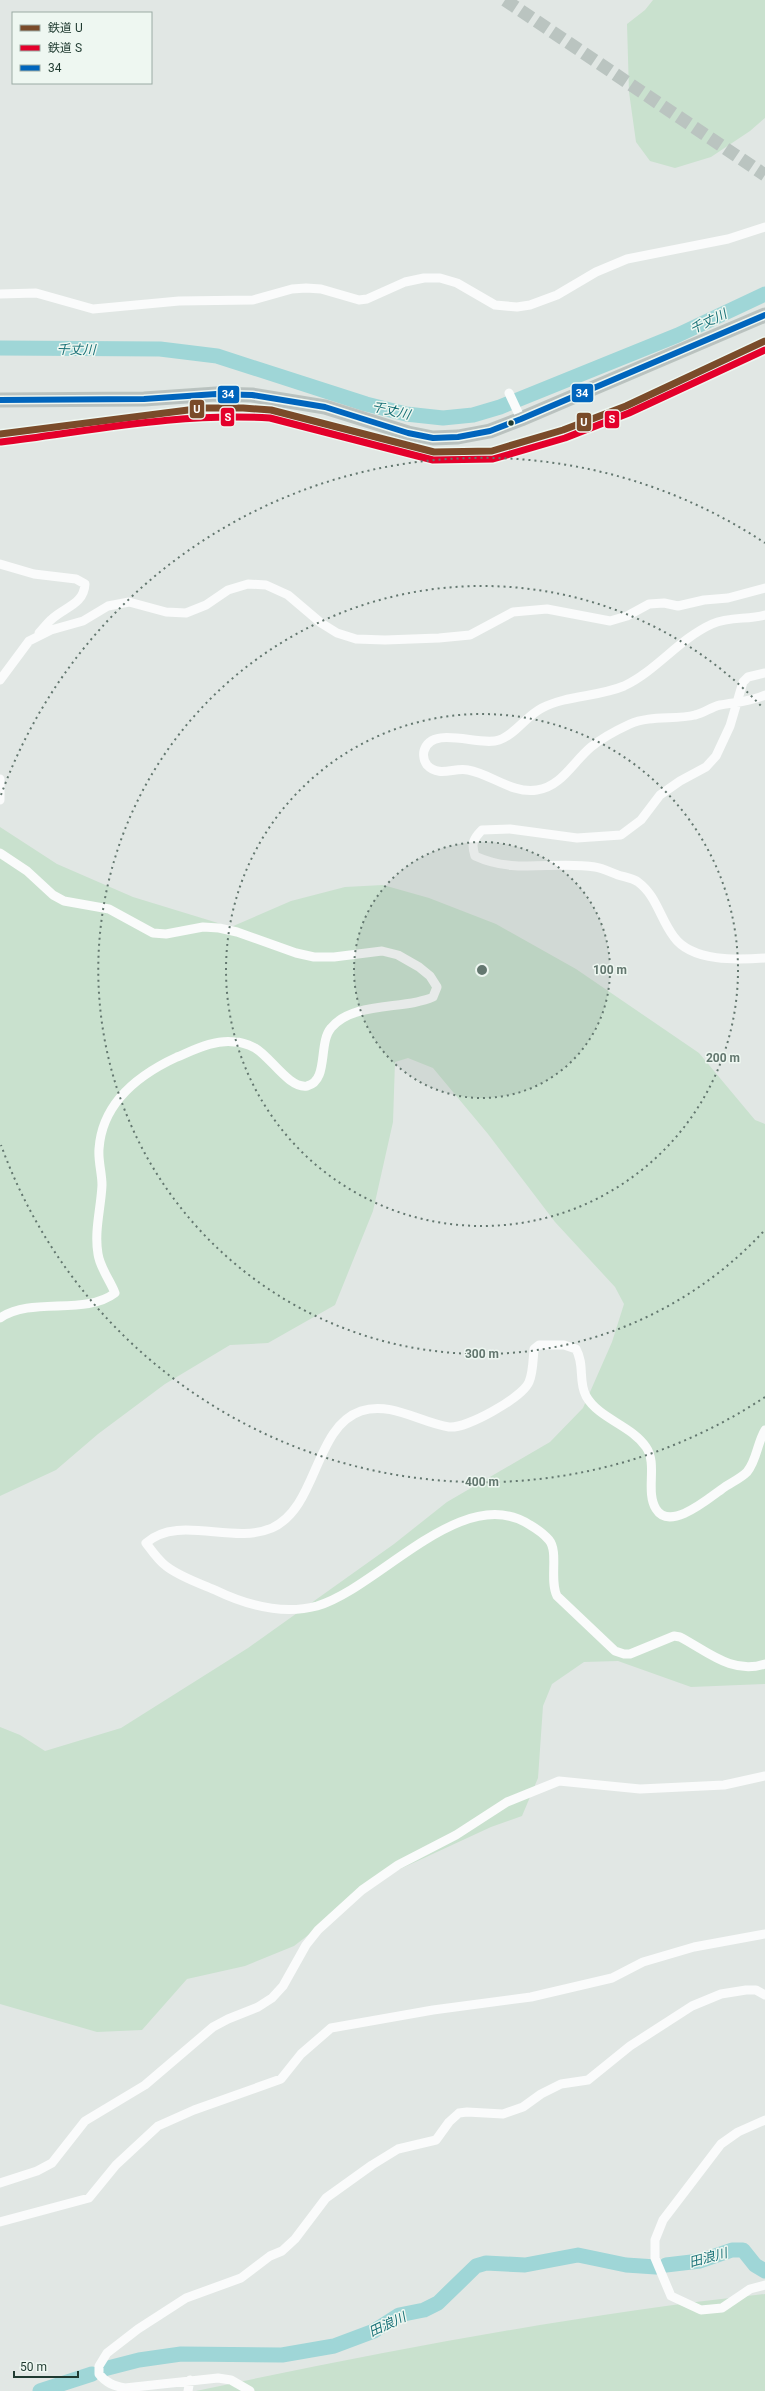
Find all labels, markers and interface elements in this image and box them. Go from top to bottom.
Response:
legend [12,12,152,84]
text: 鉄道 U [48,21,83,35]
text: 鉄道 S [48,41,82,55]
text: 34 [48,61,62,75]
water label: 千丈川 [687,305,731,337]
water label: 千丈川 [56,342,98,357]
line badge: 34 [571,383,594,403]
line badge: 34 [217,385,240,404]
text: 34 [576,387,589,400]
text: 34 [222,388,235,401]
line badge: U [189,399,205,419]
water label: 千丈川 [370,399,414,423]
text: U [193,403,201,416]
line badge: S [220,407,235,427]
line badge: S [604,410,620,429]
text: S [225,411,232,424]
line badge: U [576,412,592,432]
text: S [609,413,616,426]
text: U [580,416,588,429]
unlabelled marker [506,418,516,428]
centre of rings [475,963,489,977]
text: 100 m [593,963,627,977]
text: 200 m [706,1051,740,1065]
text: 300 m [465,1347,499,1361]
text: 400 m [465,1475,499,1489]
water label: 田浪川 [687,2245,731,2270]
water label: 田浪川 [366,2309,410,2339]
scale bar [14,2353,78,2379]
text: 50 m [20,2360,47,2374]

